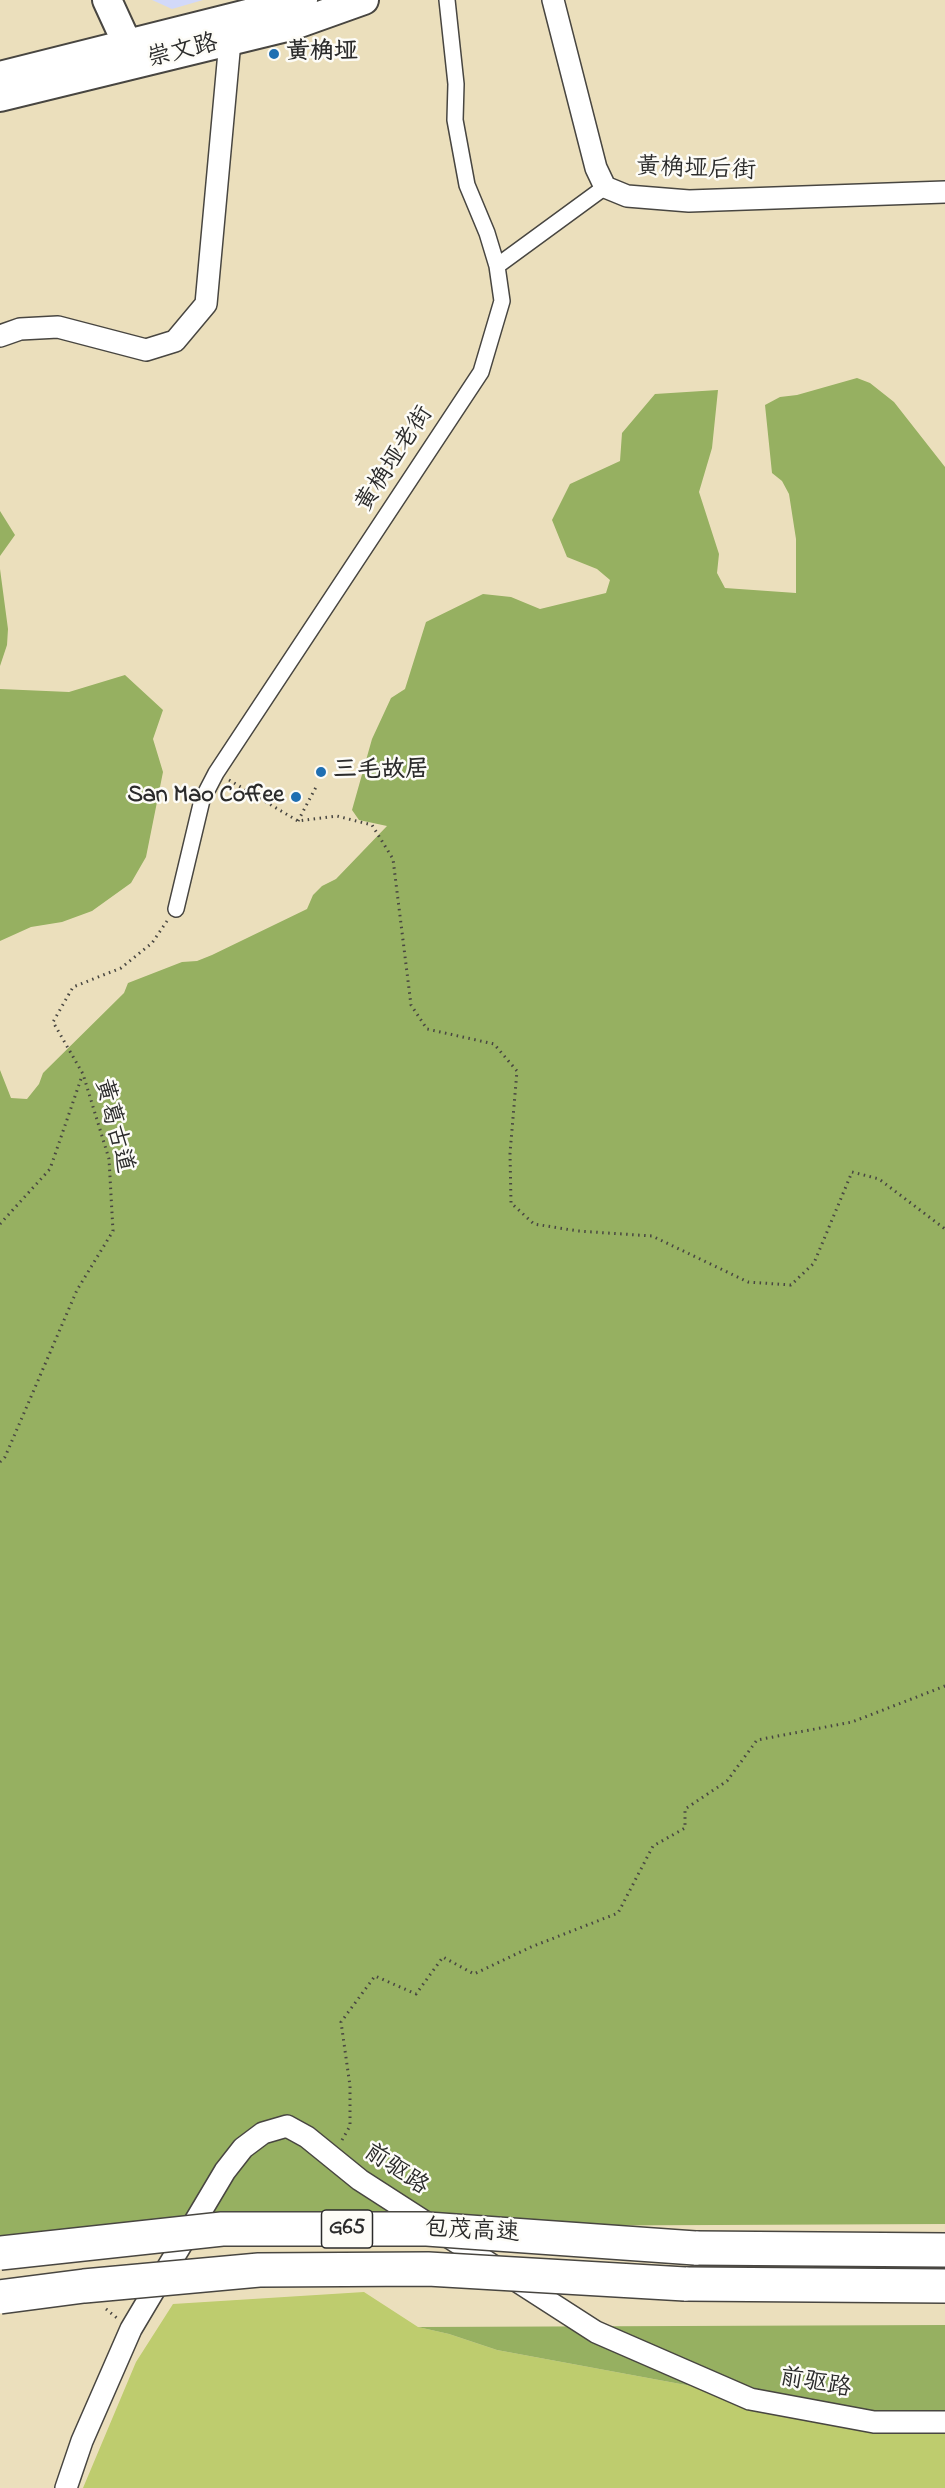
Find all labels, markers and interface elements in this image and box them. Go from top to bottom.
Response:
street label: 崇文路 [145,30,221,76]
place label: 黄桷垭 [286,40,358,68]
marker: 黄桷垭 [267,47,281,61]
street label: 黄桷垭后街 [636,155,756,187]
street label: 黄桷垭老街 [351,402,441,518]
place label: 三毛故居 [333,758,429,786]
marker: 三毛故居 [314,765,328,779]
place label: San Mao Coffee [127,783,284,811]
marker: San Mao Coffee [289,790,303,804]
street label: 黄葛古道 [86,1076,138,1176]
street label: 前驱路 [357,2139,433,2203]
road number: G65 [322,2210,372,2248]
street label: 包茂高速 [423,2216,521,2250]
street label: 前驱路 [777,2365,853,2405]

